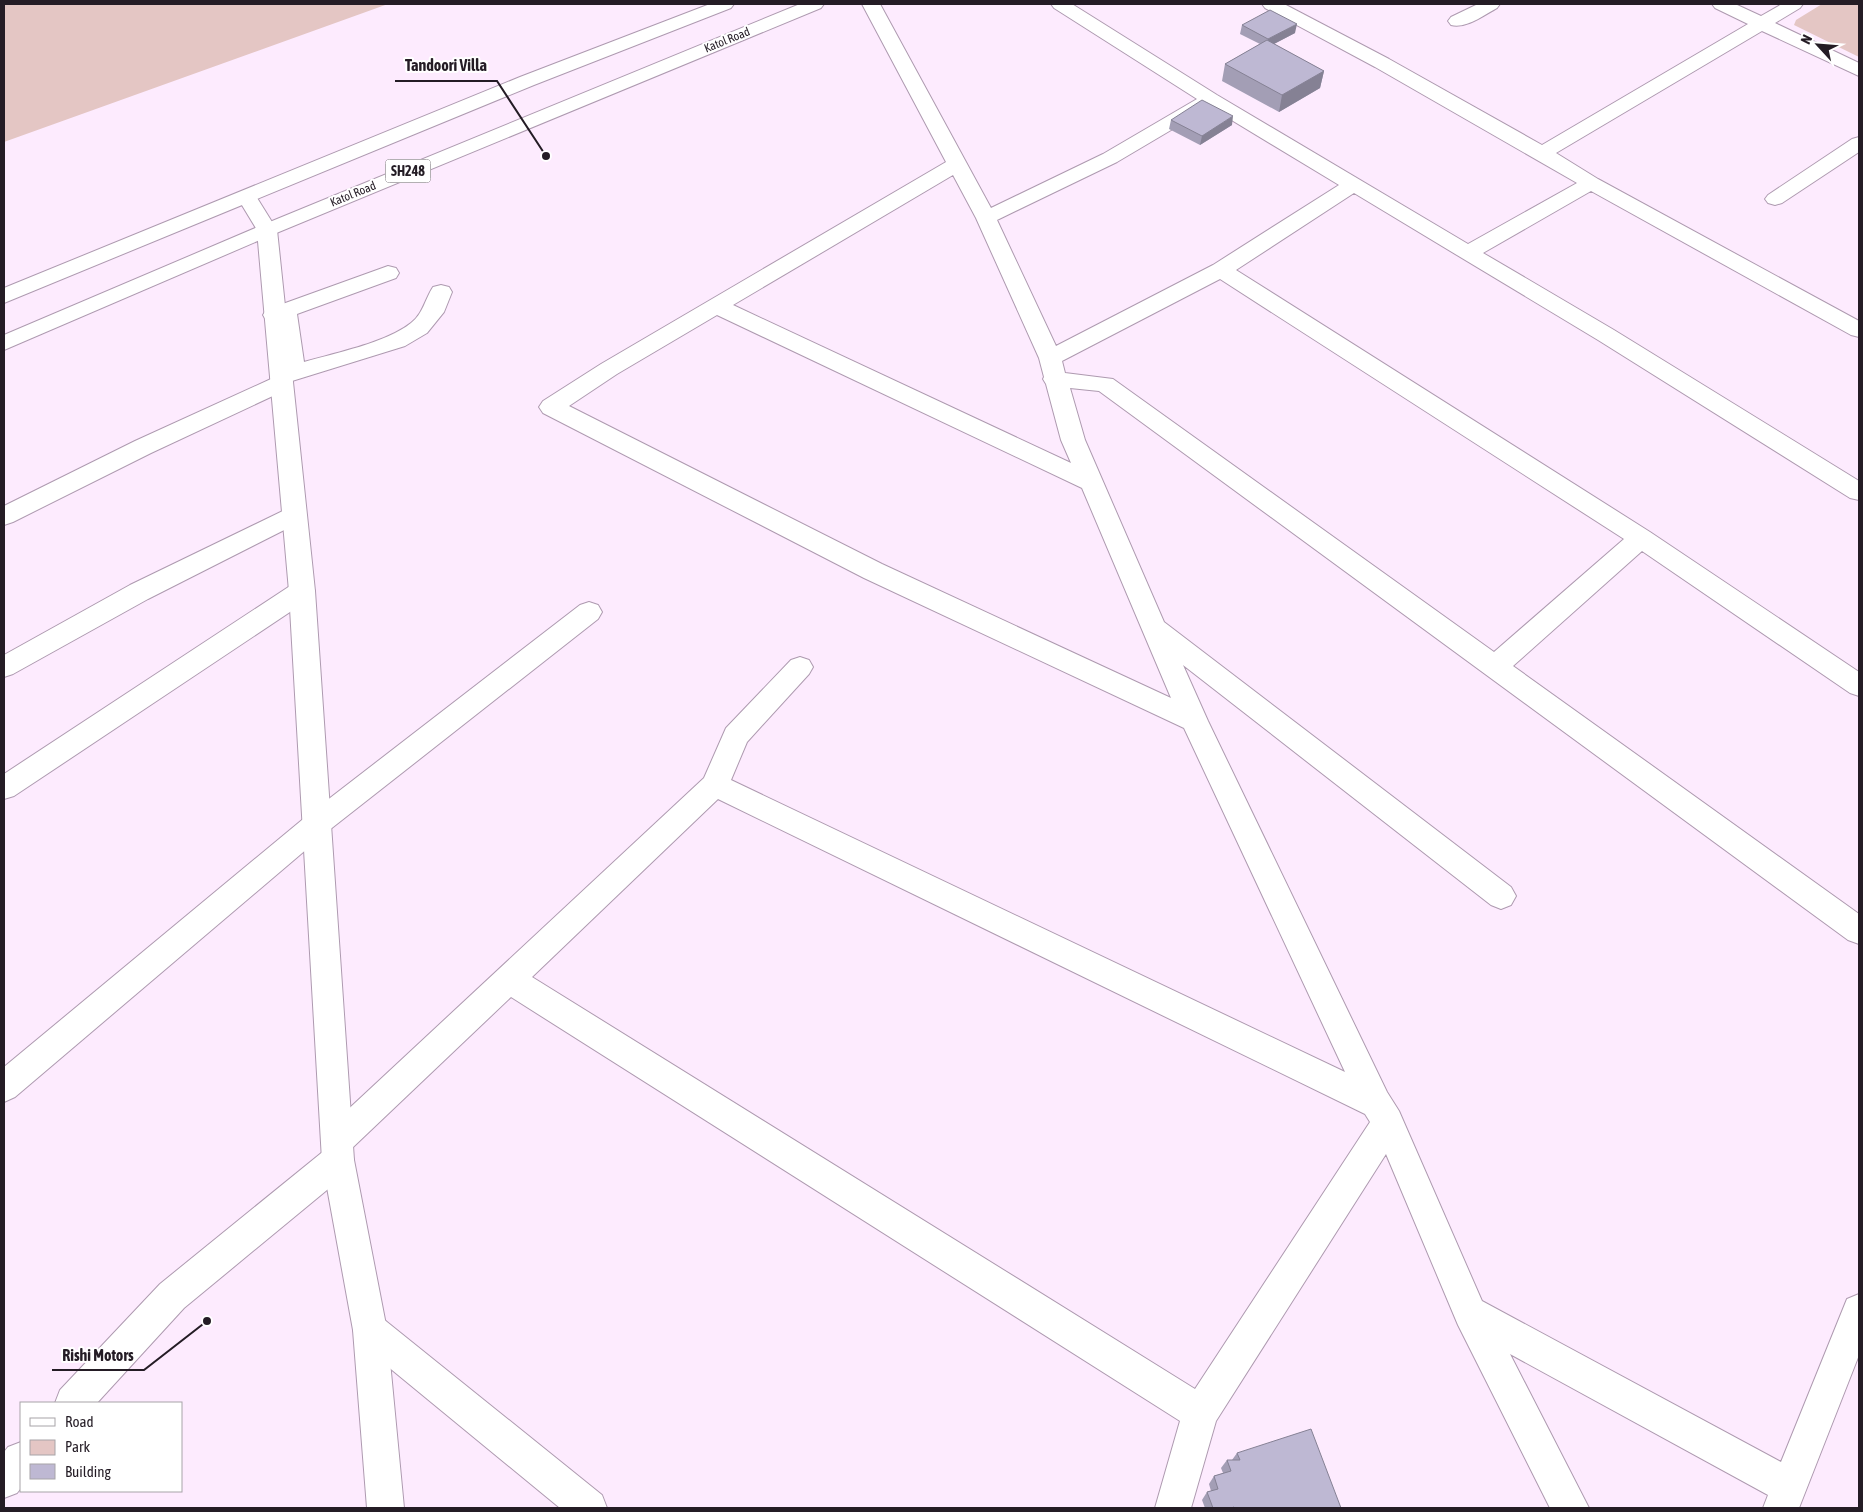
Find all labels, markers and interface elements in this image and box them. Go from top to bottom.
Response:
north arrow [1793,20,1843,70]
street label: Katol Road [702,25,752,55]
text: N [1797,32,1815,47]
callout: Tandoori Villa [395,50,497,81]
text: Tandoori Villa [405,56,487,74]
road number: SH248 [386,160,430,182]
street label: Katol Road [328,179,378,209]
callout: Rishi Motors [52,1339,144,1370]
text: Rishi Motors [62,1346,134,1364]
legend [20,1402,182,1492]
text: Road [65,1413,94,1430]
text: Park [65,1438,90,1455]
text: Building [65,1463,111,1480]

